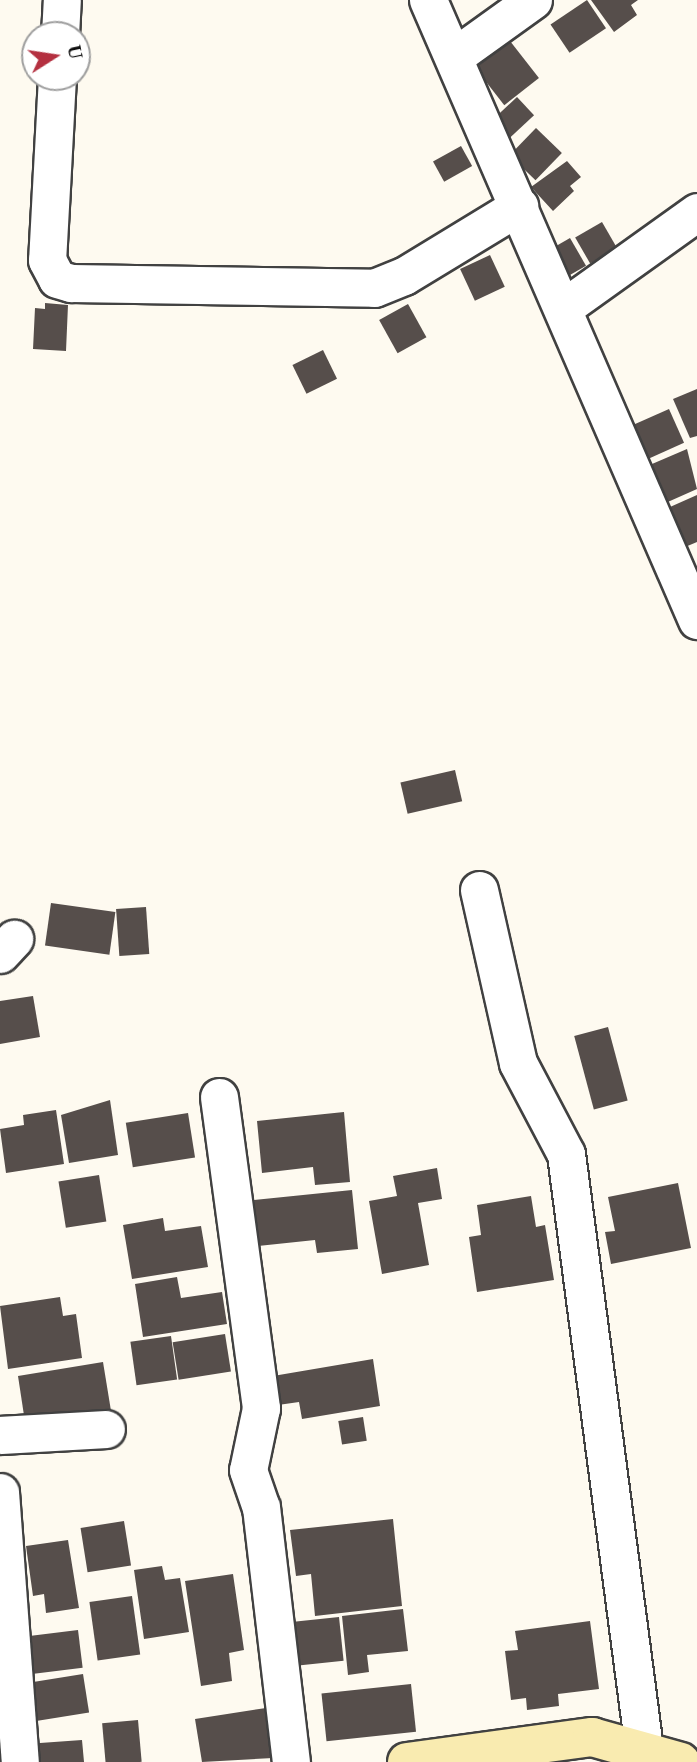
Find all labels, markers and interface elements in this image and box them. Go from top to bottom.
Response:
north arrow [21,21,91,91]
text: U [63,43,87,61]

